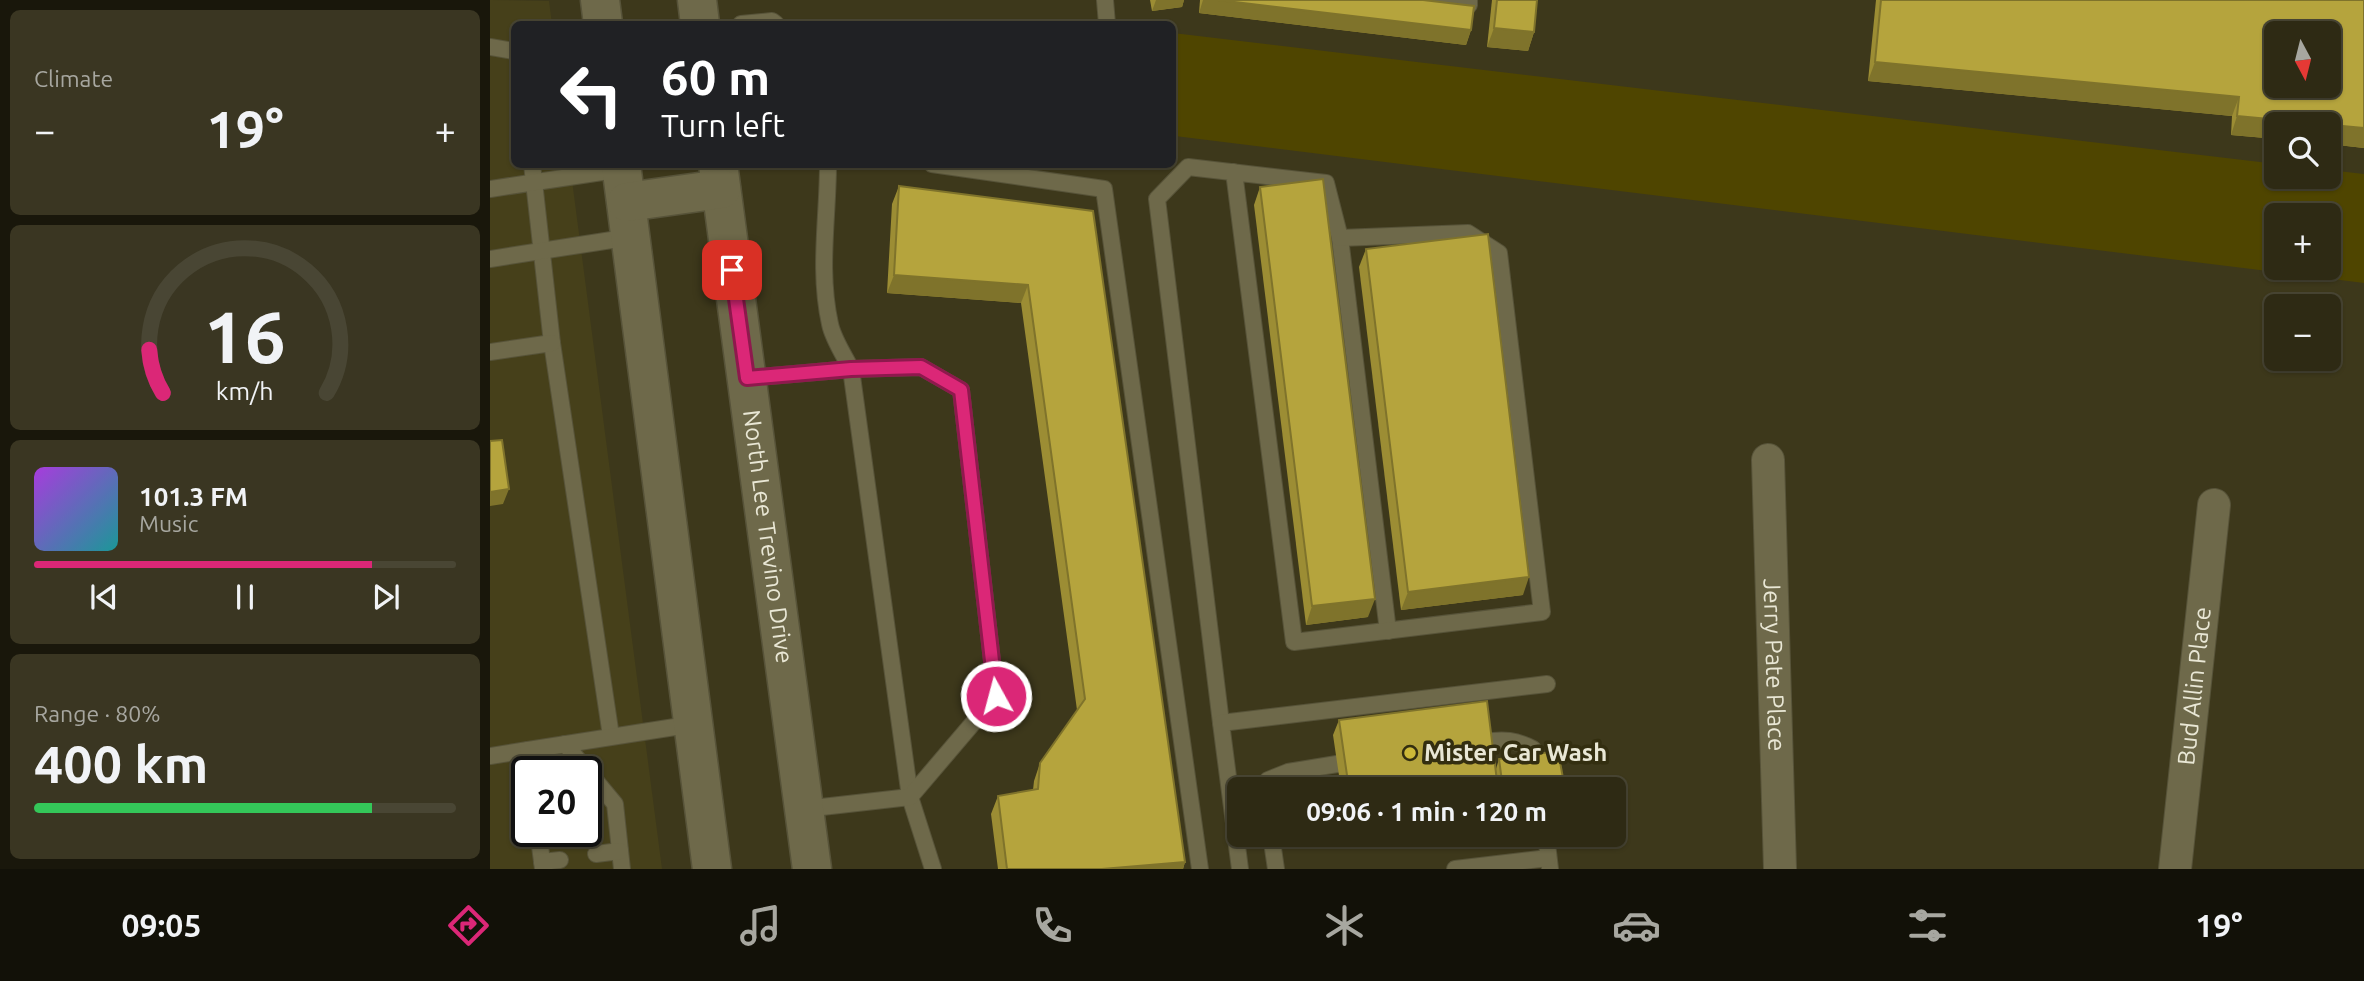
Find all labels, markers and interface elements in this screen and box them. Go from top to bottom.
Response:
north arrow [2264,21,2342,98]
map controls [2264,21,2341,371]
icon: left [546,49,637,140]
text: 60 m [661,49,770,104]
text: Climate [34,66,113,91]
text: 19° [206,100,284,158]
text: Turn left [661,107,785,143]
text: − [34,109,55,151]
text: + [435,109,456,151]
button: search [2264,112,2341,189]
button: + [2264,203,2341,280]
pin [702,240,762,300]
icon: arrive [713,251,751,289]
button: − [2264,294,2341,371]
text: 16 [204,296,286,378]
text: km/h [216,377,274,405]
street label: North Lee Trevino Drive [738,408,798,665]
text: 101.3 FM [139,482,248,511]
text: Music [139,511,198,536]
icon: previous [85,578,123,616]
icon: pause [226,578,264,616]
icon: next [367,578,405,616]
street label: Jerry Pate Place [1758,578,1791,752]
street label: Bud Allin Place [2172,605,2216,767]
position arrow [959,659,1033,733]
text: Range · 80% [34,701,161,726]
text: 400 km [34,735,208,793]
place label: Mister Car Wash [1424,739,1607,766]
marker: Mister Car Wash [1402,745,1418,761]
speed limit sign: 20 [511,756,602,847]
text: 09:06 · 1 min · 120 m [1306,797,1547,826]
icon: directions [444,901,493,950]
icon: music [736,901,785,950]
icon: phone [1028,901,1077,950]
icon: climate [1320,901,1369,950]
icon: car [1612,901,1661,950]
icon: filters [1903,901,1952,950]
text: 09:05 [121,907,201,943]
text: 19° [2195,907,2243,943]

